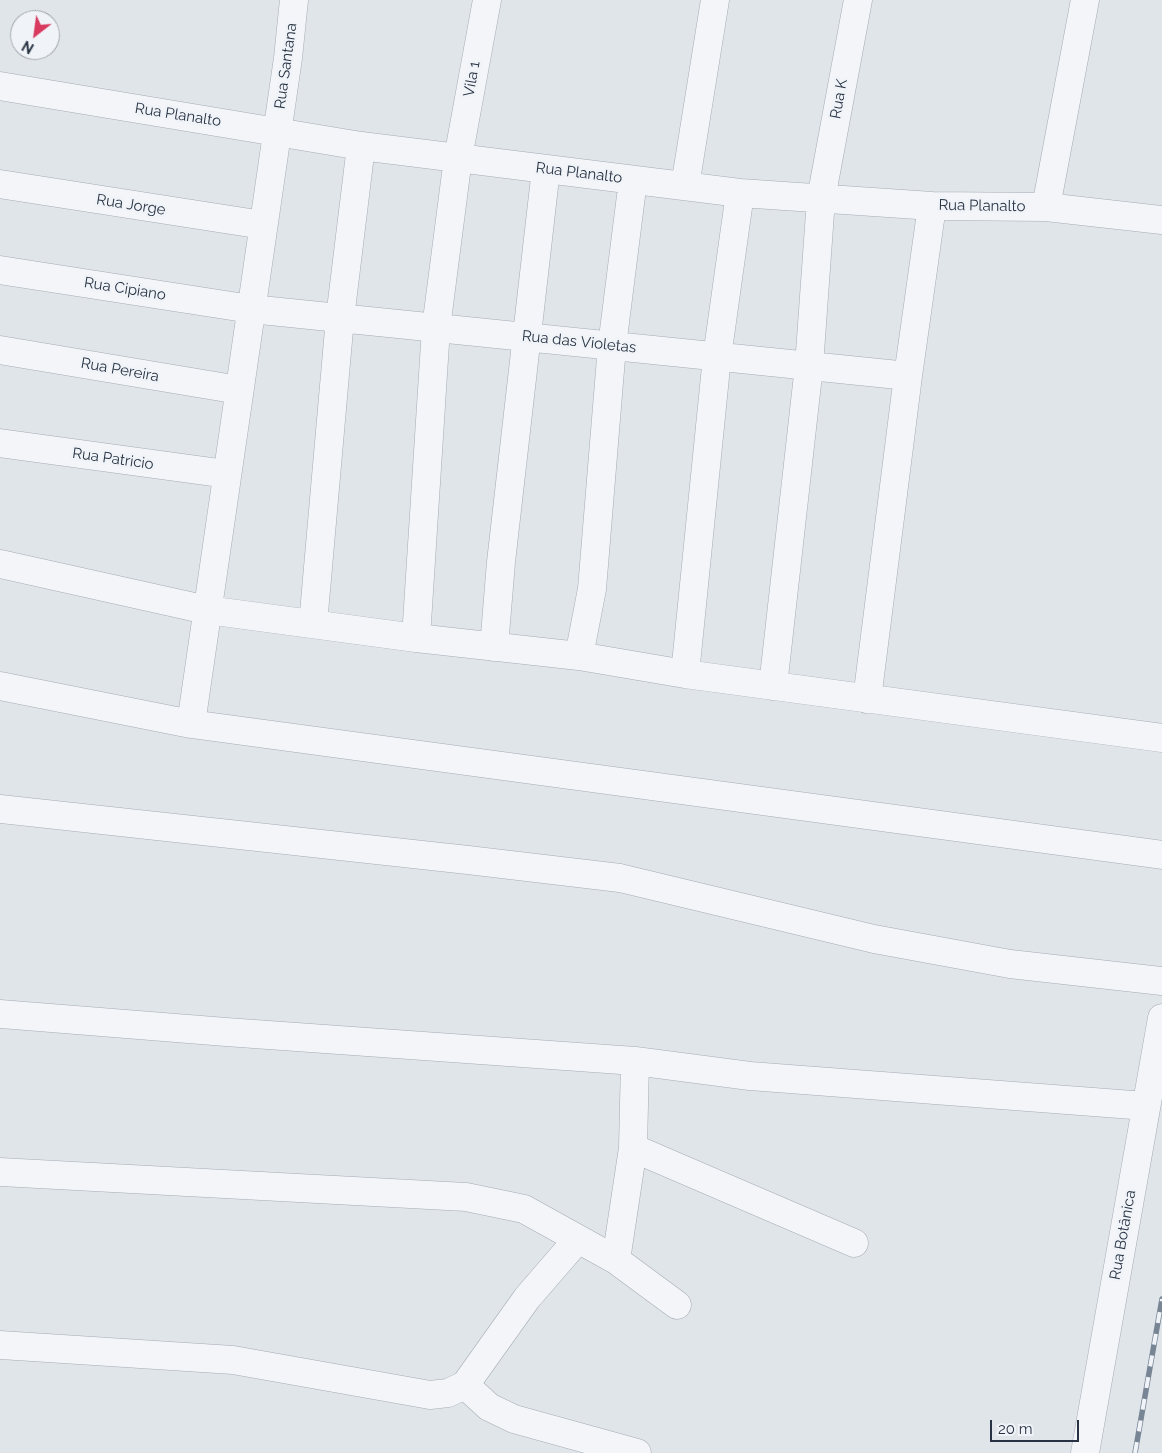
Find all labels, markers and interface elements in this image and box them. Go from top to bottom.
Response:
north arrow [10,10,60,60]
street label: Rua Santana [271,22,301,110]
text: N [19,38,37,57]
street label: Vila 1 [460,60,484,98]
street label: Rua K [827,78,851,120]
street label: Rua Planalto [134,99,222,131]
street label: Rua Planalto [535,159,623,187]
street label: Rua Jorge [95,191,167,219]
street label: Rua Planalto [938,196,1026,216]
street label: Rua Cipiano [83,274,167,304]
street label: Rua das Violetas [521,327,637,357]
street label: Rua Pereira [79,354,161,386]
street label: Rua Patricio [71,444,155,474]
street label: Rua Botânica [1106,1189,1140,1281]
scale bar [992,1410,1081,1442]
text: 20 m [998,1420,1033,1438]

